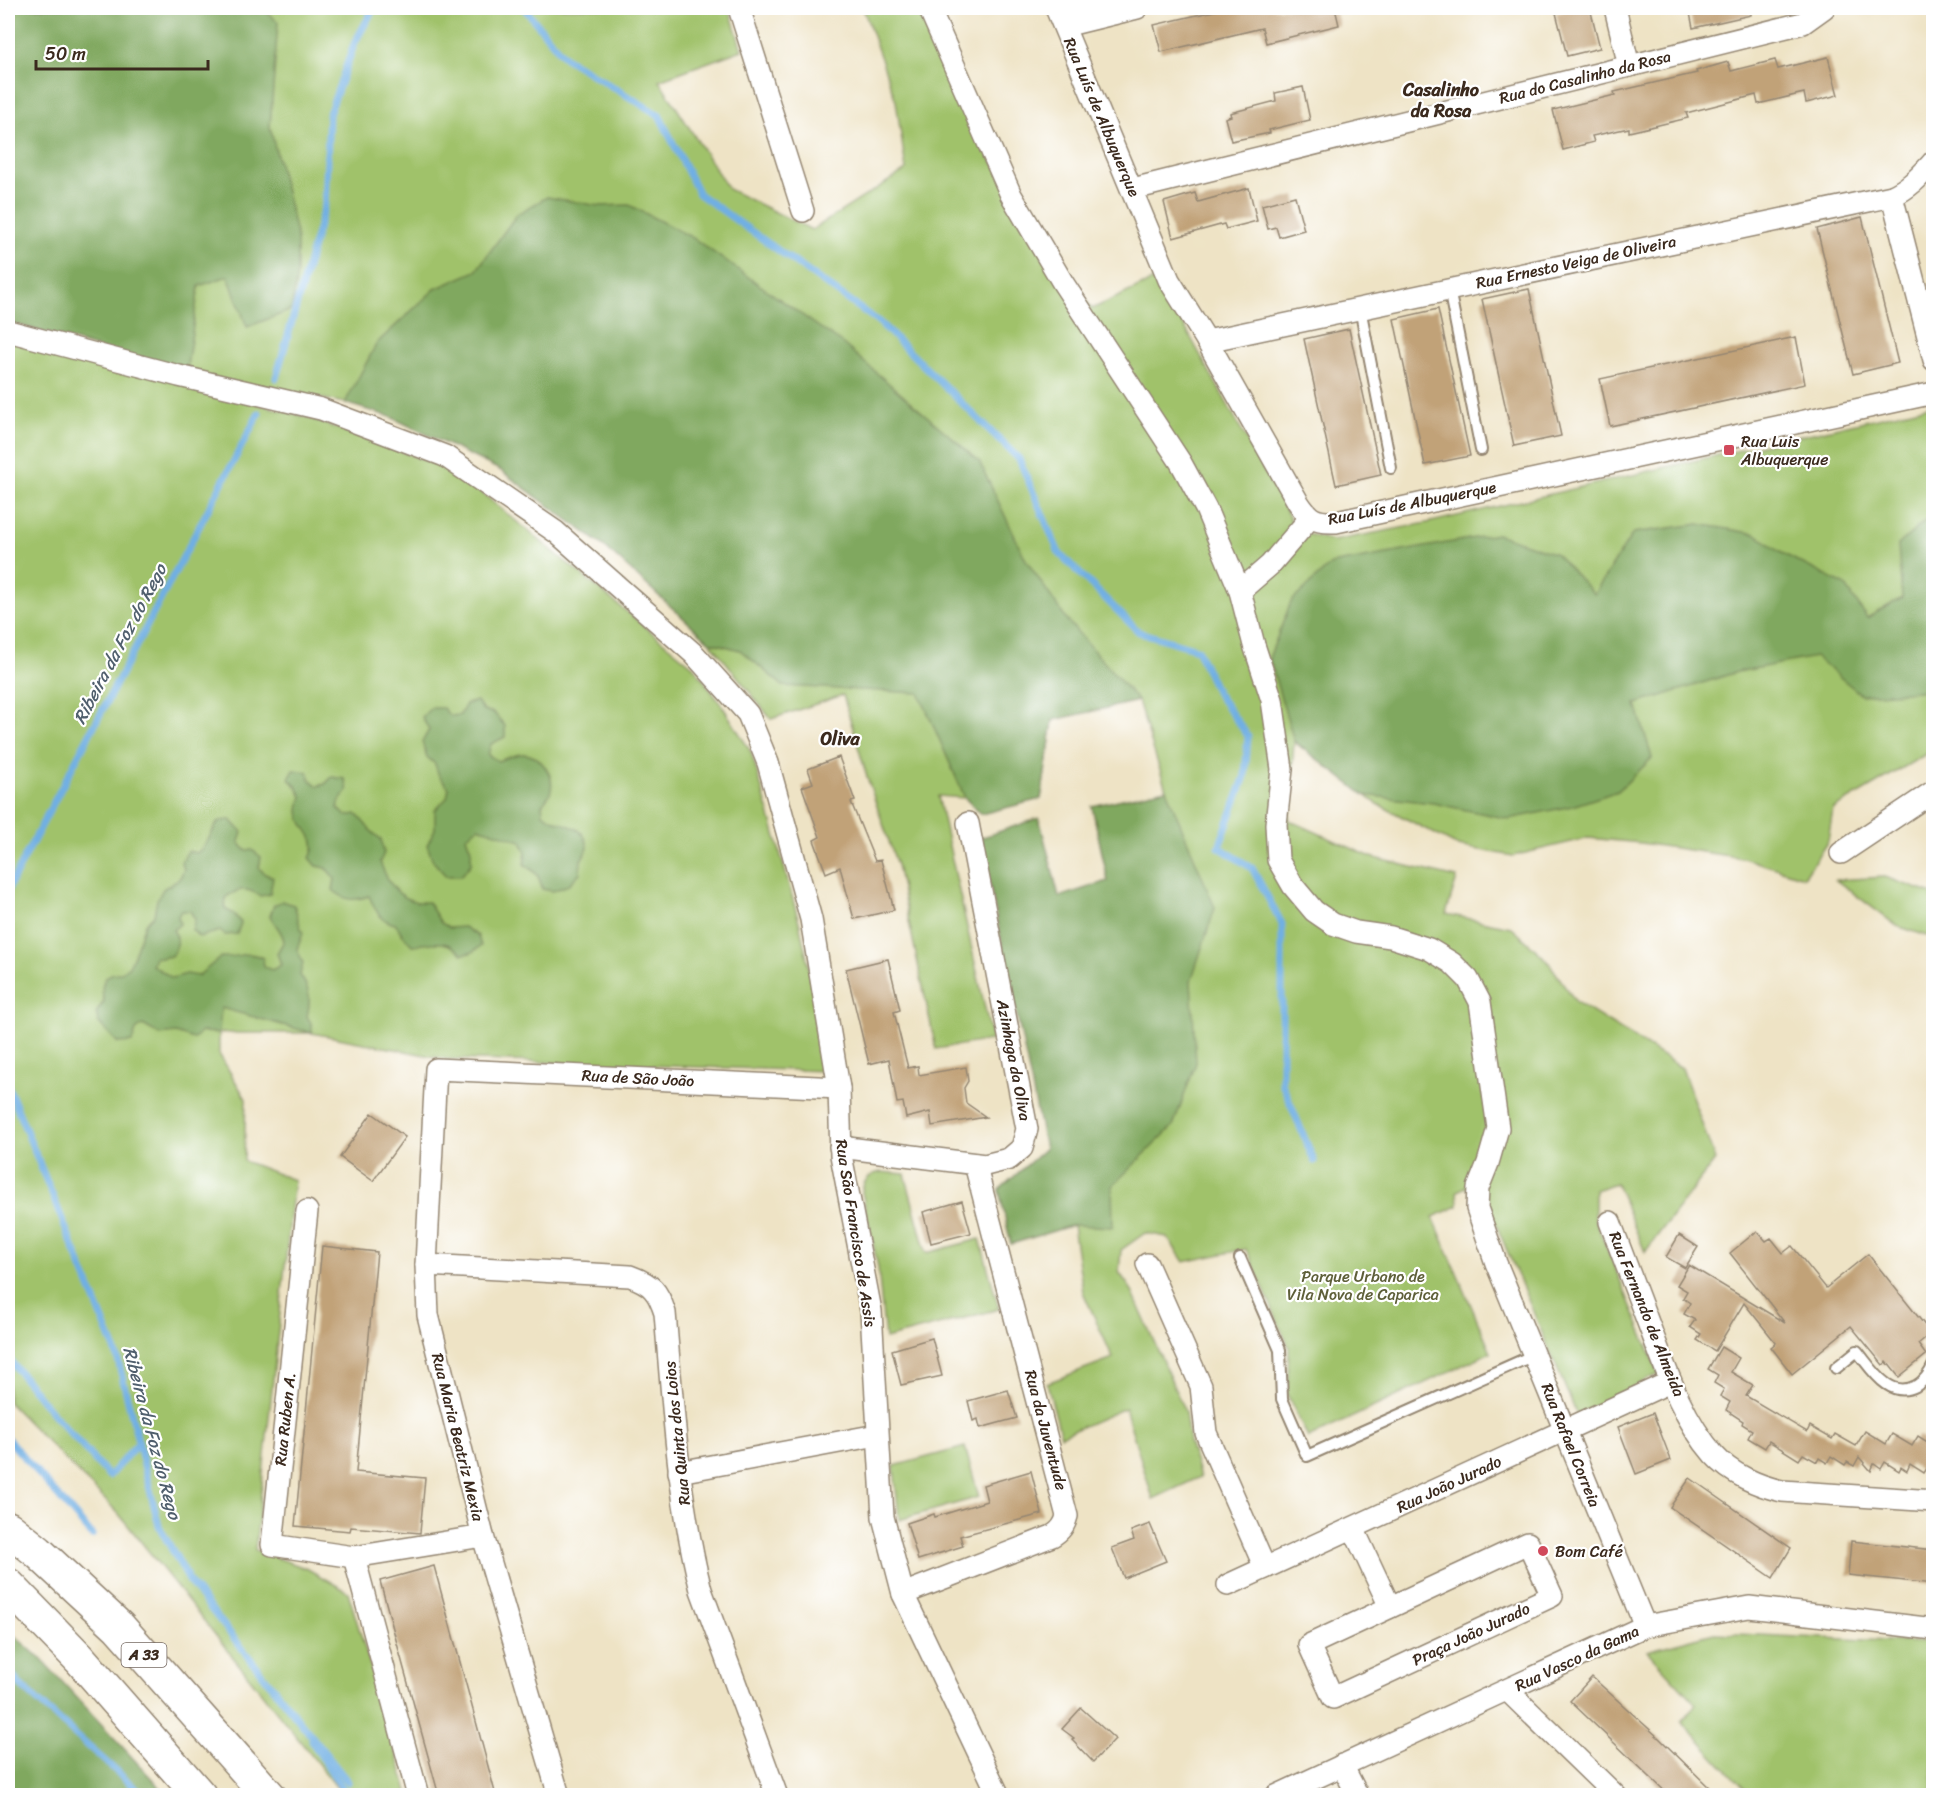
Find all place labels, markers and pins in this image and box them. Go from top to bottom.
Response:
place label: Rua Luis Albuquerque [1740,427,1828,474]
marker: Rua Luis Albuquerque [1722,443,1736,457]
place label: Bom Café [1555,1537,1623,1566]
marker: Bom Café [1536,1544,1550,1558]

